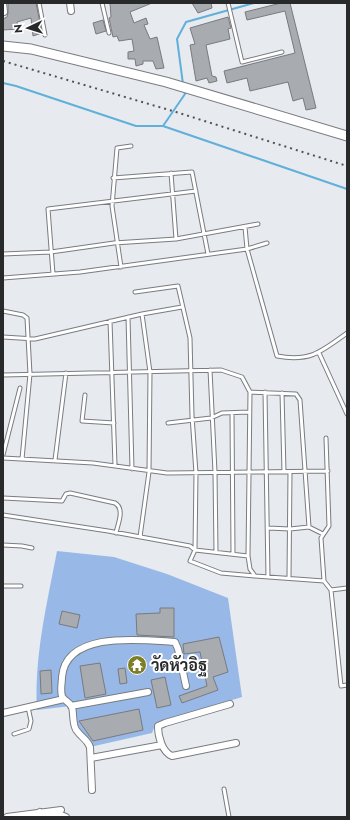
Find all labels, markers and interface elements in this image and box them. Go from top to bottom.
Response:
north arrow [8,8,48,48]
text: N [10,24,26,34]
temple icon: วัดหัวอิฐ [126,654,148,676]
place label: วัดหัวอิฐ [151,654,207,677]

